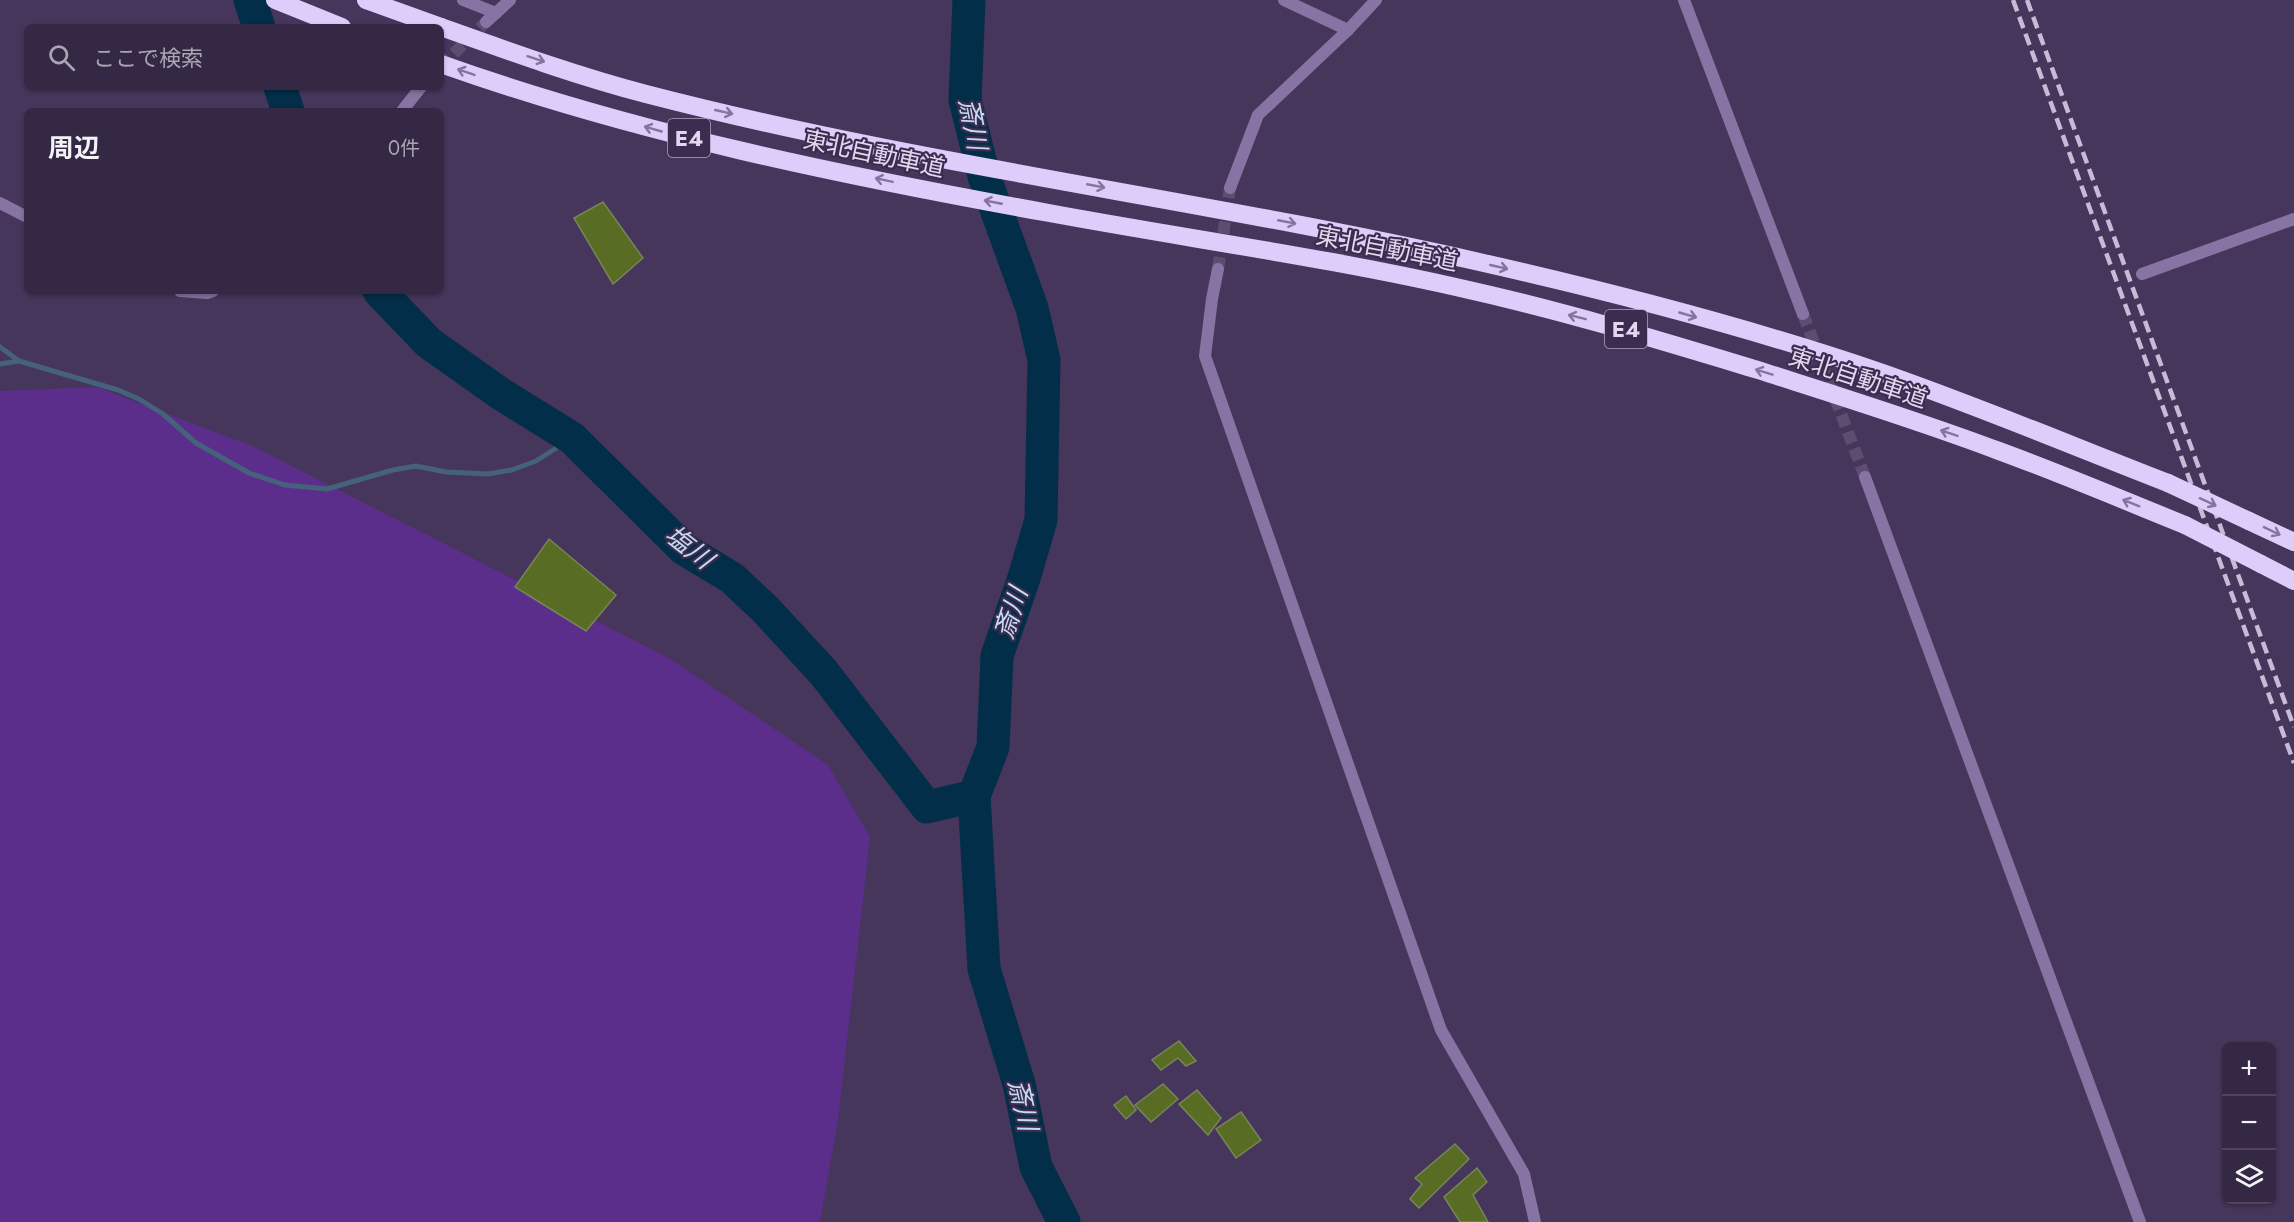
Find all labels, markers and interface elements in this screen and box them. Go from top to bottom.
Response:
search box [24,24,444,90]
icon: search [45,41,78,74]
text: ここで検索 [93,42,203,74]
one-way arrow [526,54,545,65]
one-way arrow [457,66,476,77]
water label: 斎川 [949,95,997,156]
one-way arrow [714,107,733,118]
road number: E4 [668,119,710,157]
street label: 東北自動車道 [800,121,948,186]
one-way arrow [644,123,663,134]
text: 周辺 [48,129,100,167]
text: 0件 [388,134,420,163]
one-way arrow [875,174,894,185]
one-way arrow [1085,181,1105,192]
one-way arrow [984,196,1004,207]
one-way arrow [1277,217,1297,228]
street label: 東北自動車道 [1313,218,1461,279]
one-way arrow [1489,261,1508,273]
one-way arrow [1568,310,1587,322]
road number: E4 [1605,310,1647,348]
one-way arrow [1678,310,1697,321]
street label: 東北自動車道 [1784,339,1932,416]
one-way arrow [1755,366,1774,377]
one-way arrow [1940,426,1959,437]
one-way arrow [2122,497,2140,508]
one-way arrow [2199,497,2217,508]
water label: 塩川 [657,516,724,580]
one-way arrow [2262,526,2280,538]
water label: 斎川 [985,580,1038,644]
map controls [2222,1042,2276,1204]
button: + [2222,1042,2276,1096]
water label: 斎川 [999,1075,1048,1138]
button: − [2222,1096,2276,1150]
button: layers [2222,1150,2276,1204]

